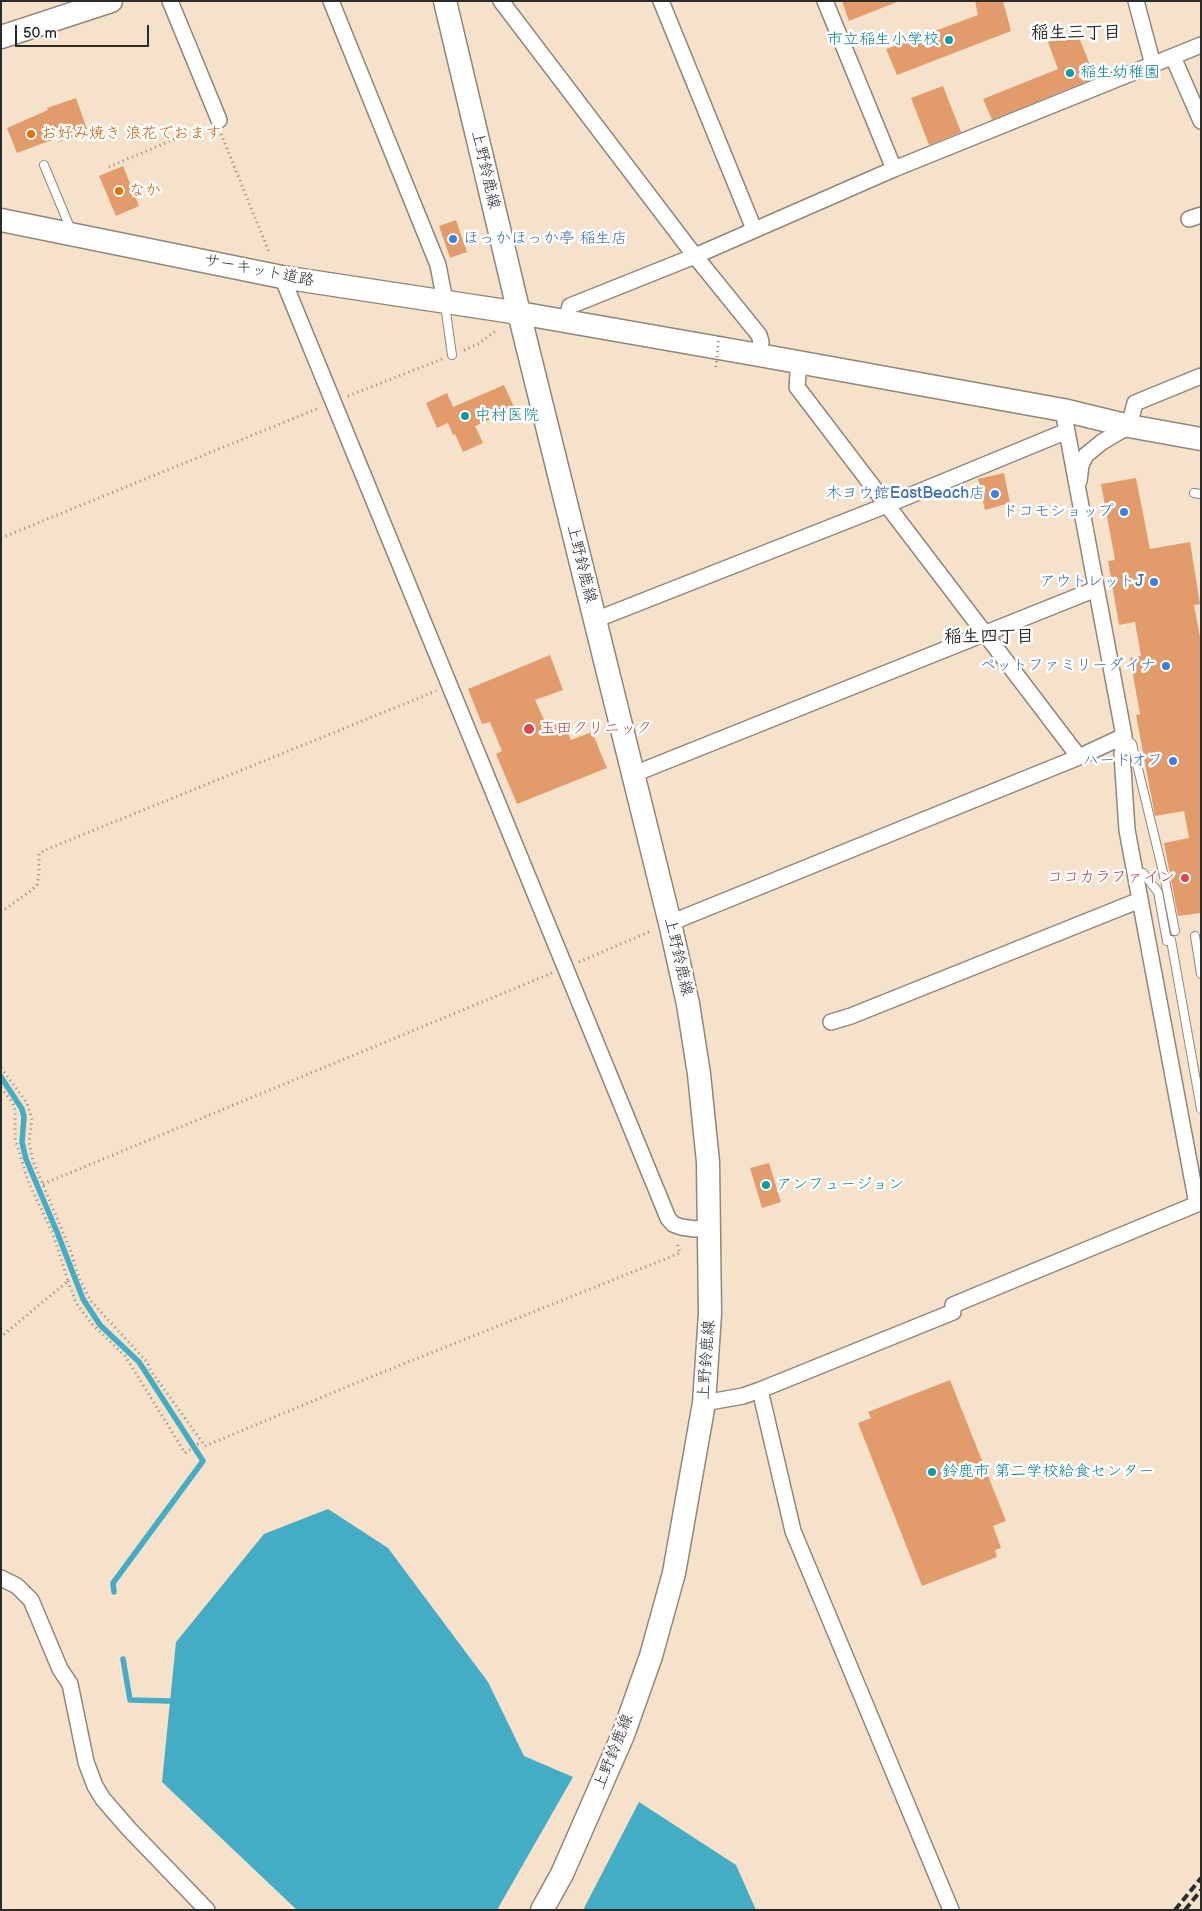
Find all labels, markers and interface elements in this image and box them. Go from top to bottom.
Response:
scale bar [18,15,151,47]
district label: 稲生三丁目 [1031,22,1121,44]
text: 50 m [23,24,57,43]
place label: 市立稲生小学校 [827,30,939,50]
marker: 市立稲生小学校 [943,34,955,46]
place label: 稲生幼稚園 [1080,63,1160,83]
marker: 稲生幼稚園 [1064,67,1076,79]
place label: お好み焼き 浪花でおます [41,124,221,144]
marker: お好み焼き 浪花でおます [25,128,37,140]
street label: 上野鈴鹿線 [467,129,503,211]
place label: なか [129,181,161,201]
marker: なか [113,185,125,197]
place label: ほっかほっか亭 稲生店 [463,229,627,249]
marker: ほっかほっか亭 稲生店 [447,233,459,245]
street label: サーキット道路 [202,251,316,291]
place label: 中村医院 [475,406,539,426]
marker: 中村医院 [459,410,471,422]
place label: 木ヨウ館EastBeach店 [826,484,985,504]
marker: 木ヨウ館EastBeach店 [989,488,1001,500]
place label: ドコモショップ [1002,502,1114,522]
marker: ドコモショップ [1118,506,1130,518]
street label: 上野鈴鹿線 [562,523,600,605]
place label: アウトレットJ [1039,572,1144,592]
marker: アウトレットJ [1148,576,1160,588]
district label: 稲生四丁目 [944,626,1034,648]
place label: ペットファミリーダイナ [980,656,1156,676]
marker: ペットファミリーダイナ [1160,660,1172,672]
place label: 玉田クリニック [540,719,652,739]
marker: 玉田クリニック [522,722,536,736]
place label: ハードオフ [1083,751,1163,771]
marker: ハードオフ [1167,755,1179,767]
place label: ココカラファイン [1047,868,1175,888]
marker: ココカラファイン [1179,872,1191,884]
street label: 上野鈴鹿線 [660,916,696,998]
place label: アンフュージョン [776,1175,904,1195]
marker: アンフュージョン [760,1179,772,1191]
street label: 上野鈴鹿線 [695,1319,719,1401]
place label: 鈴鹿市 第二学校給食センター [942,1462,1154,1482]
marker: 鈴鹿市 第二学校給食センター [926,1466,938,1478]
street label: 上野鈴鹿線 [590,1711,638,1793]

